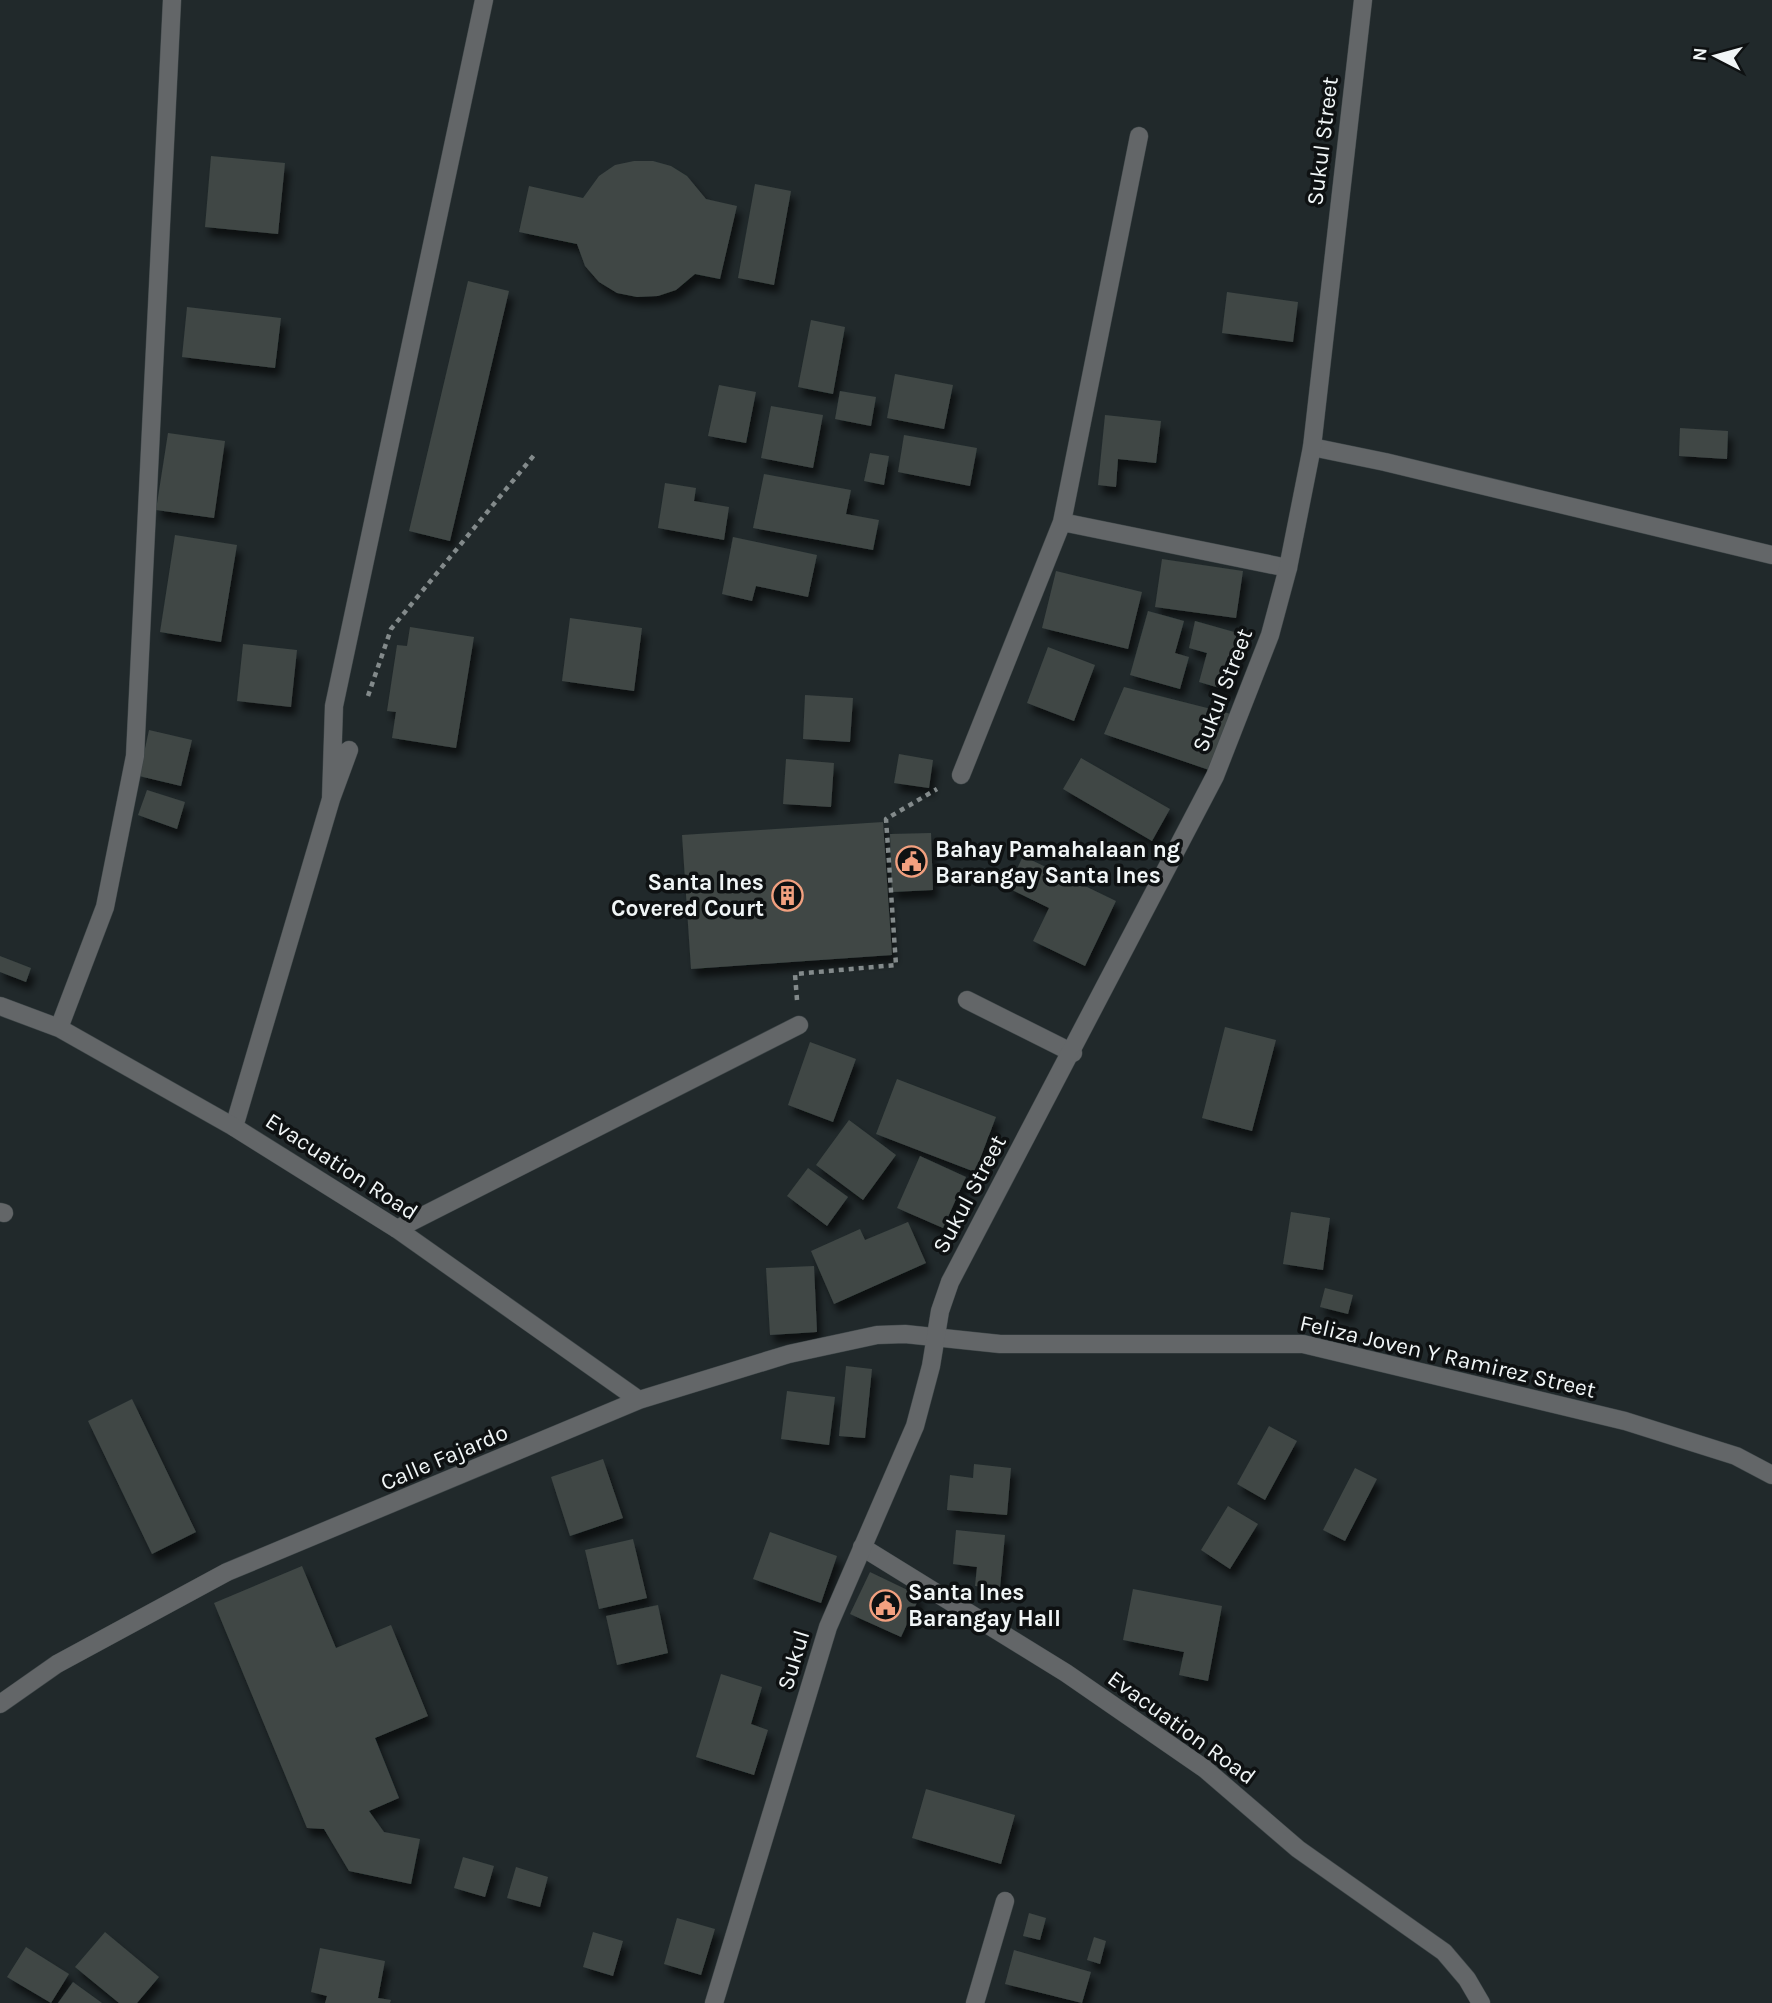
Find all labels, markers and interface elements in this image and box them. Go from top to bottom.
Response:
north arrow [1681,21,1751,91]
text: N [1688,46,1712,62]
street label: Sukul Street [1301,75,1344,207]
street label: Sukul Street [1187,624,1258,756]
place label: Bahay Pamahalaan ng Barangay Santa Ines [935,836,1180,889]
public building icon: Bahay Pamahalaan ng Barangay Santa Ines [895,845,929,879]
place label: Santa Ines Covered Court [611,869,764,922]
building icon: Santa Ines Covered Court [770,878,804,912]
street label: Evacuation Road [261,1107,423,1226]
street label: Sukul Street [927,1130,1012,1258]
street label: Feliza Joven Y Ramirez Street [1297,1309,1599,1404]
street label: Calle Fajardo [377,1419,512,1496]
place label: Santa Ines Barangay Hall [908,1579,1061,1632]
public building icon: Santa Ines Barangay Hall [868,1588,902,1622]
street label: Sukul [772,1627,815,1693]
street label: Evacuation Road [1103,1665,1261,1790]

